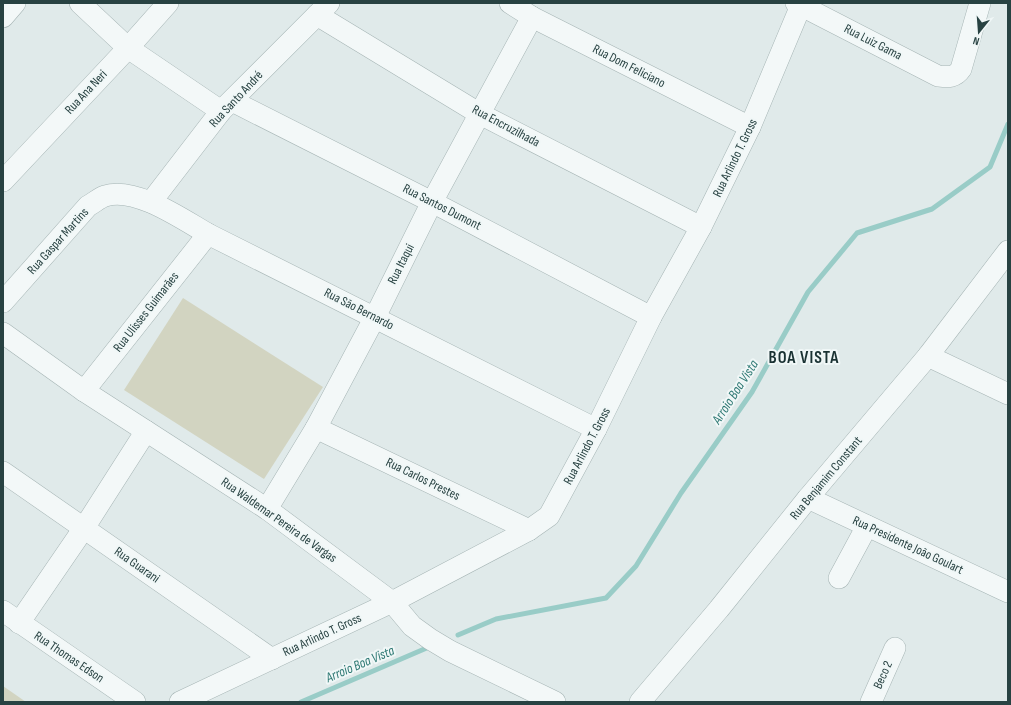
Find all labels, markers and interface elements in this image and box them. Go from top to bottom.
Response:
north arrow [959,12,999,52]
street label: Rua Luiz Gama [841,21,905,63]
text: N [971,34,981,48]
street label: Rua Dom Feliciano [590,41,668,91]
street label: Rua Ana Neri [61,66,111,118]
street label: Rua Santo André [206,67,266,131]
street label: Rua Encruzilhada [469,102,543,150]
street label: Rua Arlindo T. Gross [709,116,761,200]
street label: Rua Santos Dumont [400,180,484,234]
street label: Rua Gaspar Martins [24,204,92,278]
street label: Rua Itaqui [384,241,418,287]
street label: Rua Ulisses Guimarães [110,268,182,355]
street label: Rua São Bernardo [321,285,397,333]
district label: BOA VISTA [769,348,839,368]
water label: Arroio Boa Vista [707,356,762,428]
street label: Rua Arlindo T. Gross [560,404,614,487]
street label: Rua Benjamim Constant [786,433,866,523]
street label: Rua Carlos Prestes [383,454,463,504]
street label: Rua Waldemar Pereira de Vargas [218,474,340,566]
street label: Rua Presidente João Goulart [850,512,966,578]
street label: Rua Guarani [111,544,163,586]
street label: Rua Arlindo T. Gross [280,610,364,660]
street label: Rua Thomas Edson [31,628,107,686]
water label: Arroio Boa Vista [322,642,397,686]
street label: Beco 2 [870,659,896,691]

